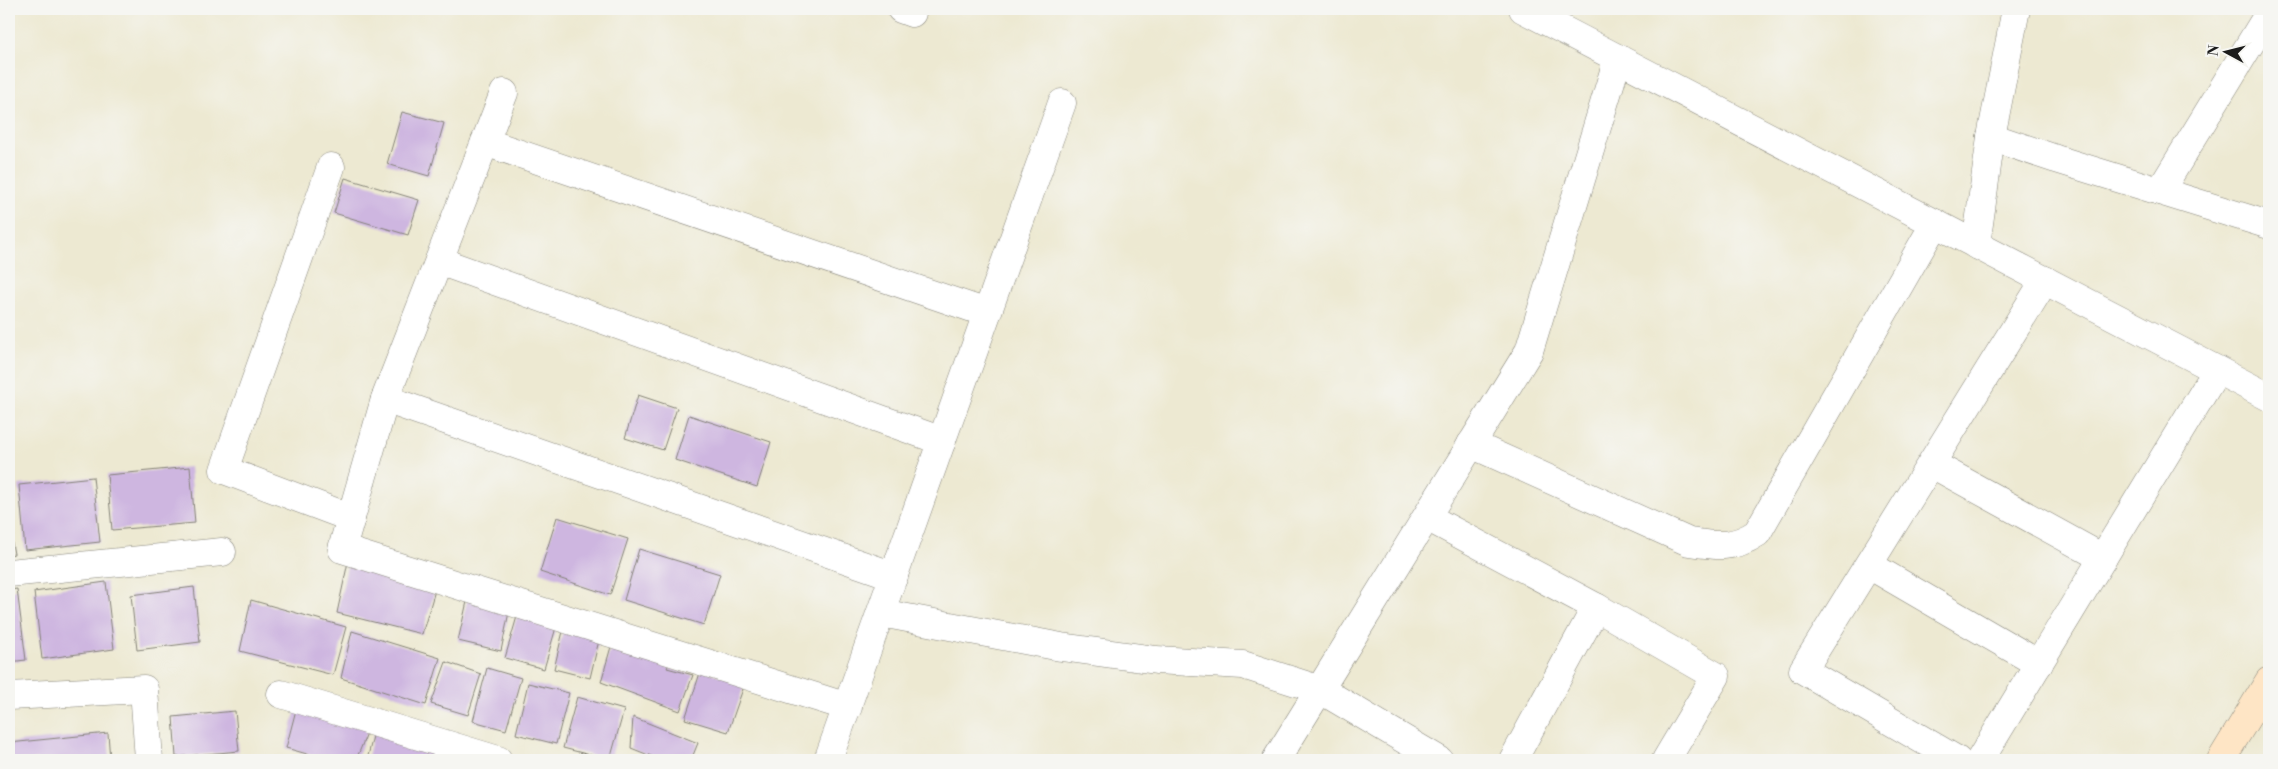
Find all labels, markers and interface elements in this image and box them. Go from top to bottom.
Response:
north arrow [2200,28,2250,78]
text: N [2204,44,2224,57]

